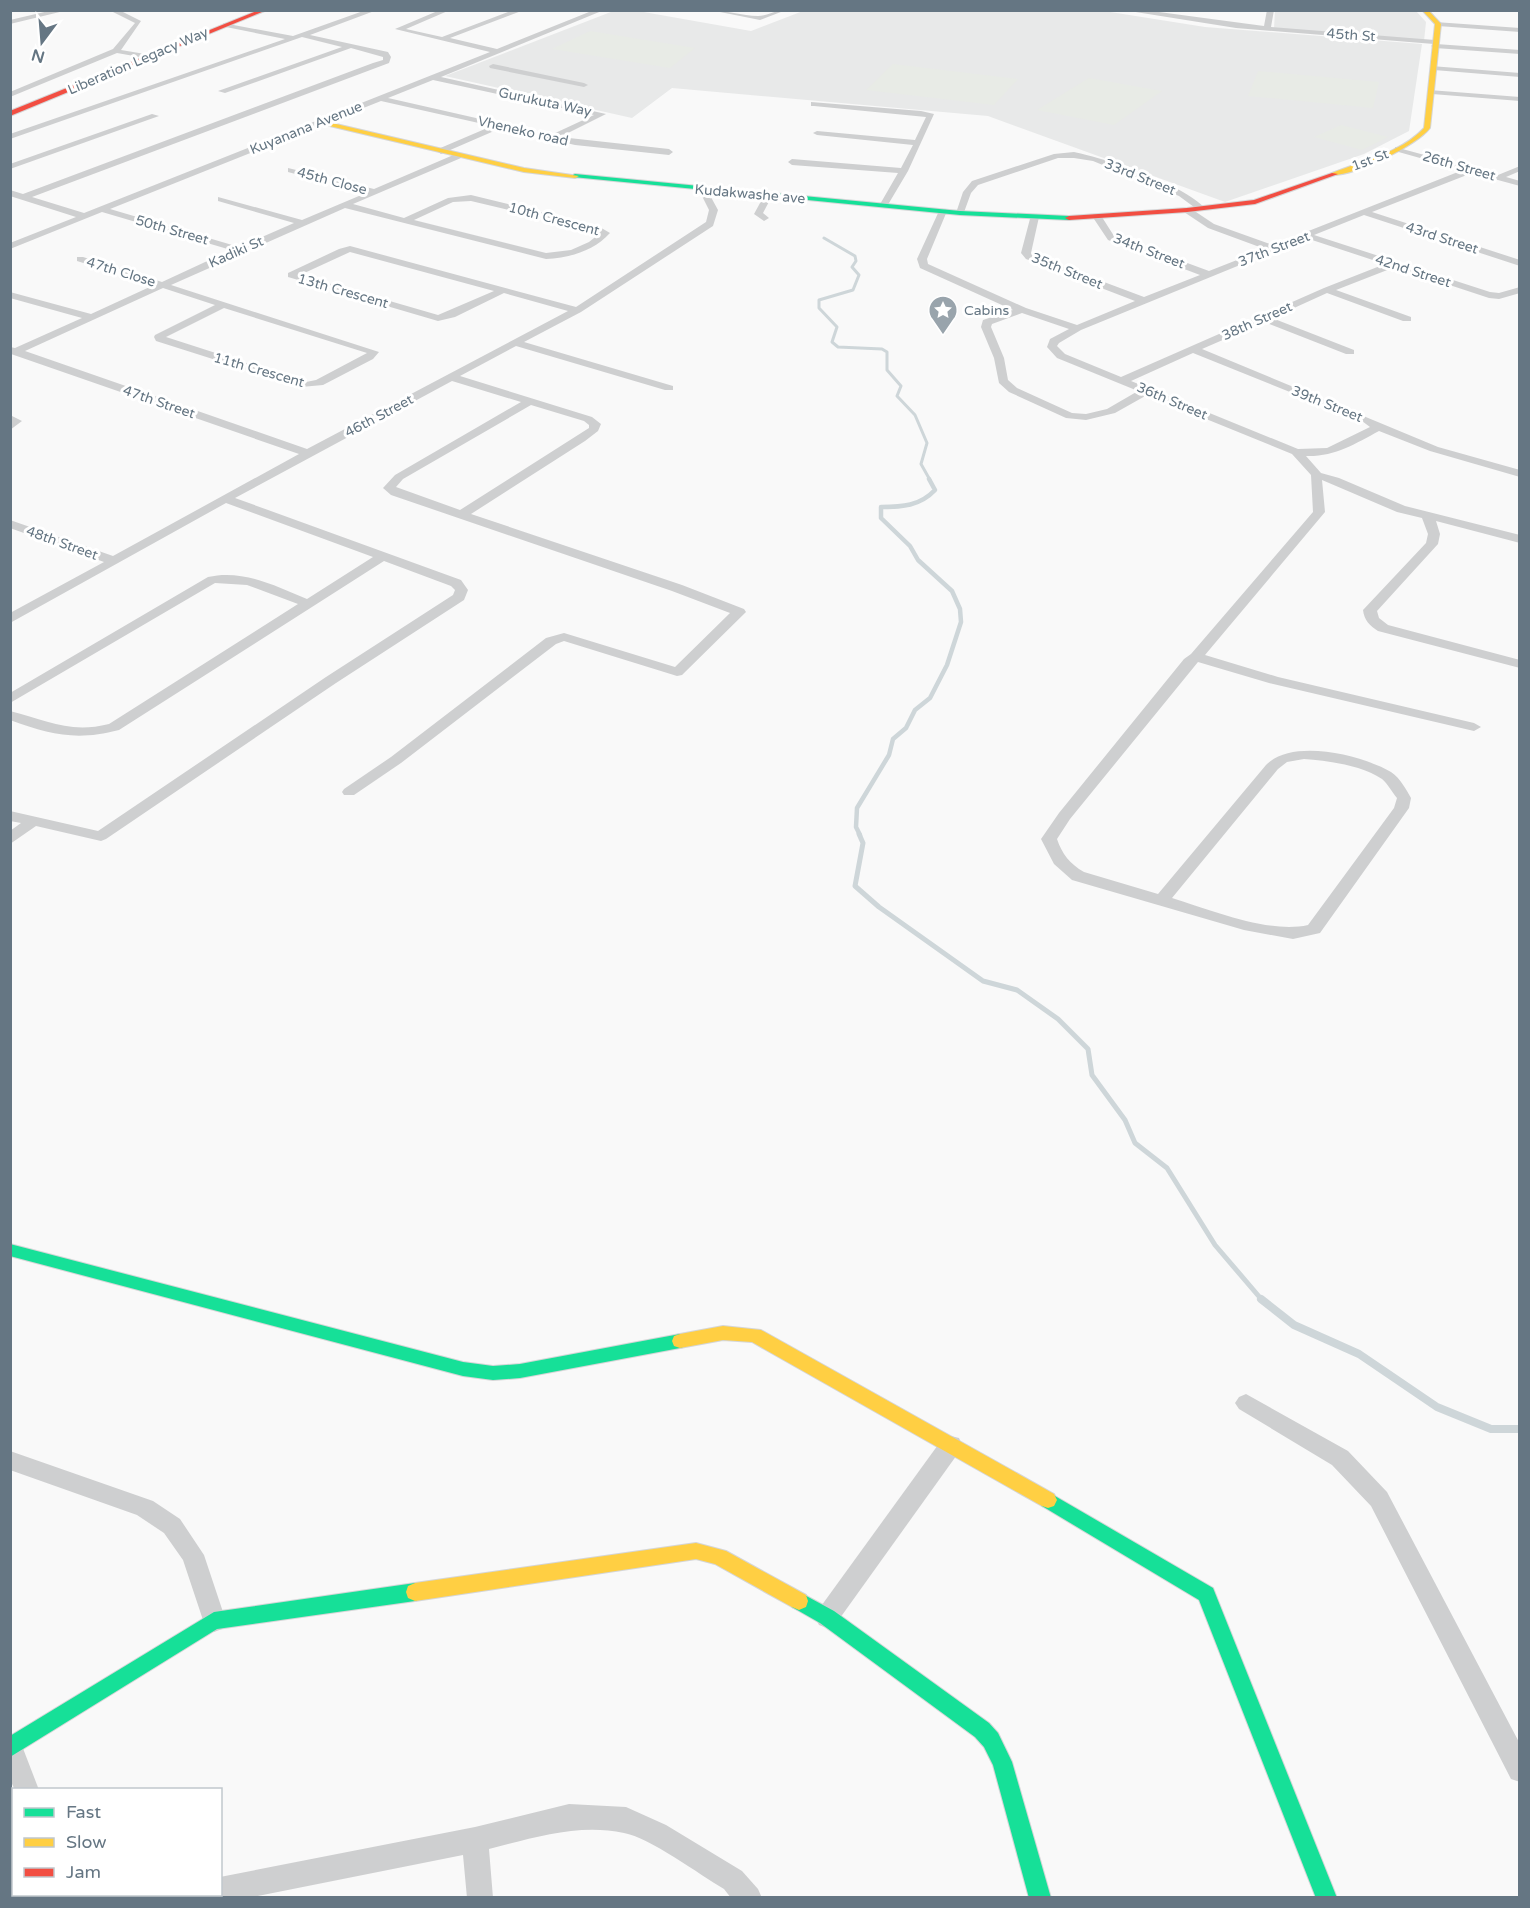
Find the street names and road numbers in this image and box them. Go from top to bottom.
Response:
street label: Liberation Legacy Way [65,23,211,98]
street label: 45th St [1326,25,1377,45]
street label: Gurukuta Way [497,84,594,120]
street label: Kuyanana Avenue [247,98,365,158]
street label: Vheneko road [476,112,570,150]
street label: 1st St [1349,145,1391,175]
street label: 26th Street [1421,147,1498,185]
street label: 33rd Street [1102,155,1179,199]
street label: 45th Close [295,164,369,198]
street label: Kudakwashe ave [694,181,806,207]
street label: 10th Crescent [507,199,602,239]
street label: 50th Street [134,211,211,249]
street label: 43rd Street [1404,218,1481,258]
street label: 37th Street [1236,227,1313,270]
street label: 34th Street [1111,230,1188,273]
street label: Kadiki St [206,232,267,272]
street label: 35th Street [1029,249,1106,293]
street label: 42nd Street [1373,251,1454,291]
street label: 47th Close [84,253,158,291]
street label: 13th Crescent [296,270,391,312]
street label: 38th Street [1219,298,1295,344]
street label: 11th Crescent [212,349,307,391]
street label: 36th Street [1134,378,1210,424]
street label: 47th Street [121,382,198,422]
street label: 39th Street [1289,382,1366,426]
street label: 46th Street [342,391,417,441]
street label: 48th Street [24,522,101,564]

